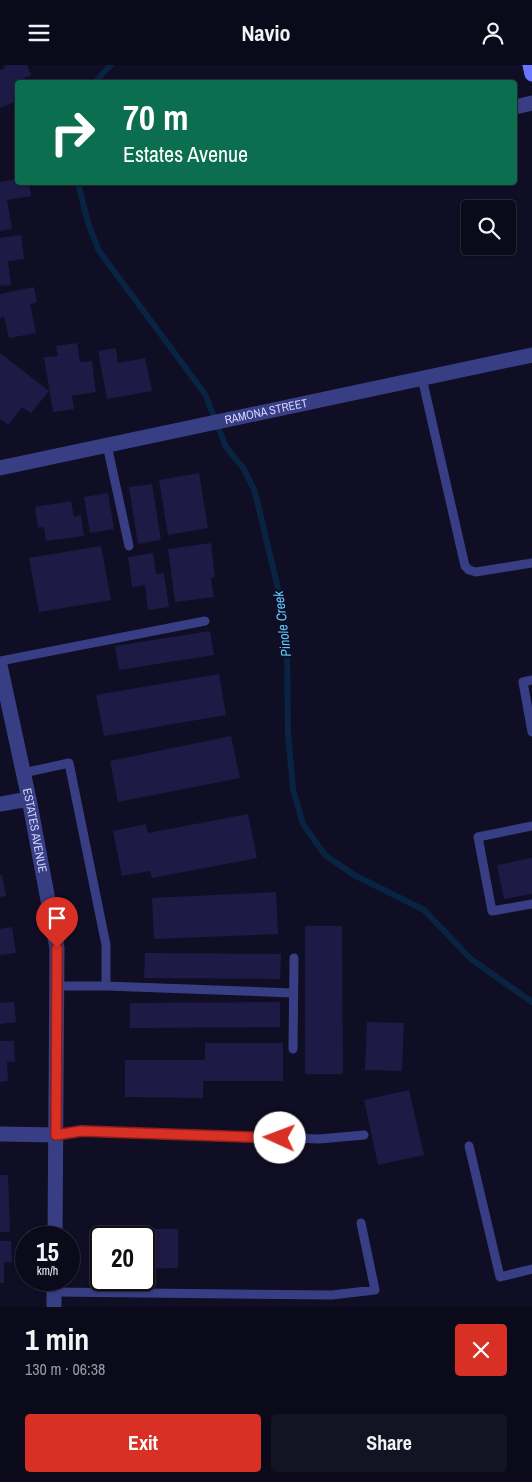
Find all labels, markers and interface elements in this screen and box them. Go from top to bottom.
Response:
text: Navio [241,18,291,48]
icon: menu [25,19,53,47]
icon: person [479,19,507,47]
text: 70 m [123,94,188,141]
icon: right [40,100,105,165]
text: Estates Avenue [123,139,248,169]
map controls [461,200,516,255]
button: search [461,200,516,255]
street label: RAMONA STREET [223,395,309,428]
water label: Pinole Creek [269,589,295,658]
street label: ESTATES AVENUE [19,787,51,874]
pin [36,897,78,948]
icon: arrive [43,904,71,932]
position arrow [253,1111,305,1163]
speed limit sign: 20 [90,1226,155,1291]
text: 15 [36,1235,59,1269]
text: km/h [37,1263,58,1279]
text: 1 min [25,1319,89,1359]
button: close [455,1324,507,1376]
text: 130 m · 06:38 [25,1358,105,1380]
button: Exit [25,1414,261,1472]
button: Share [271,1414,507,1472]

